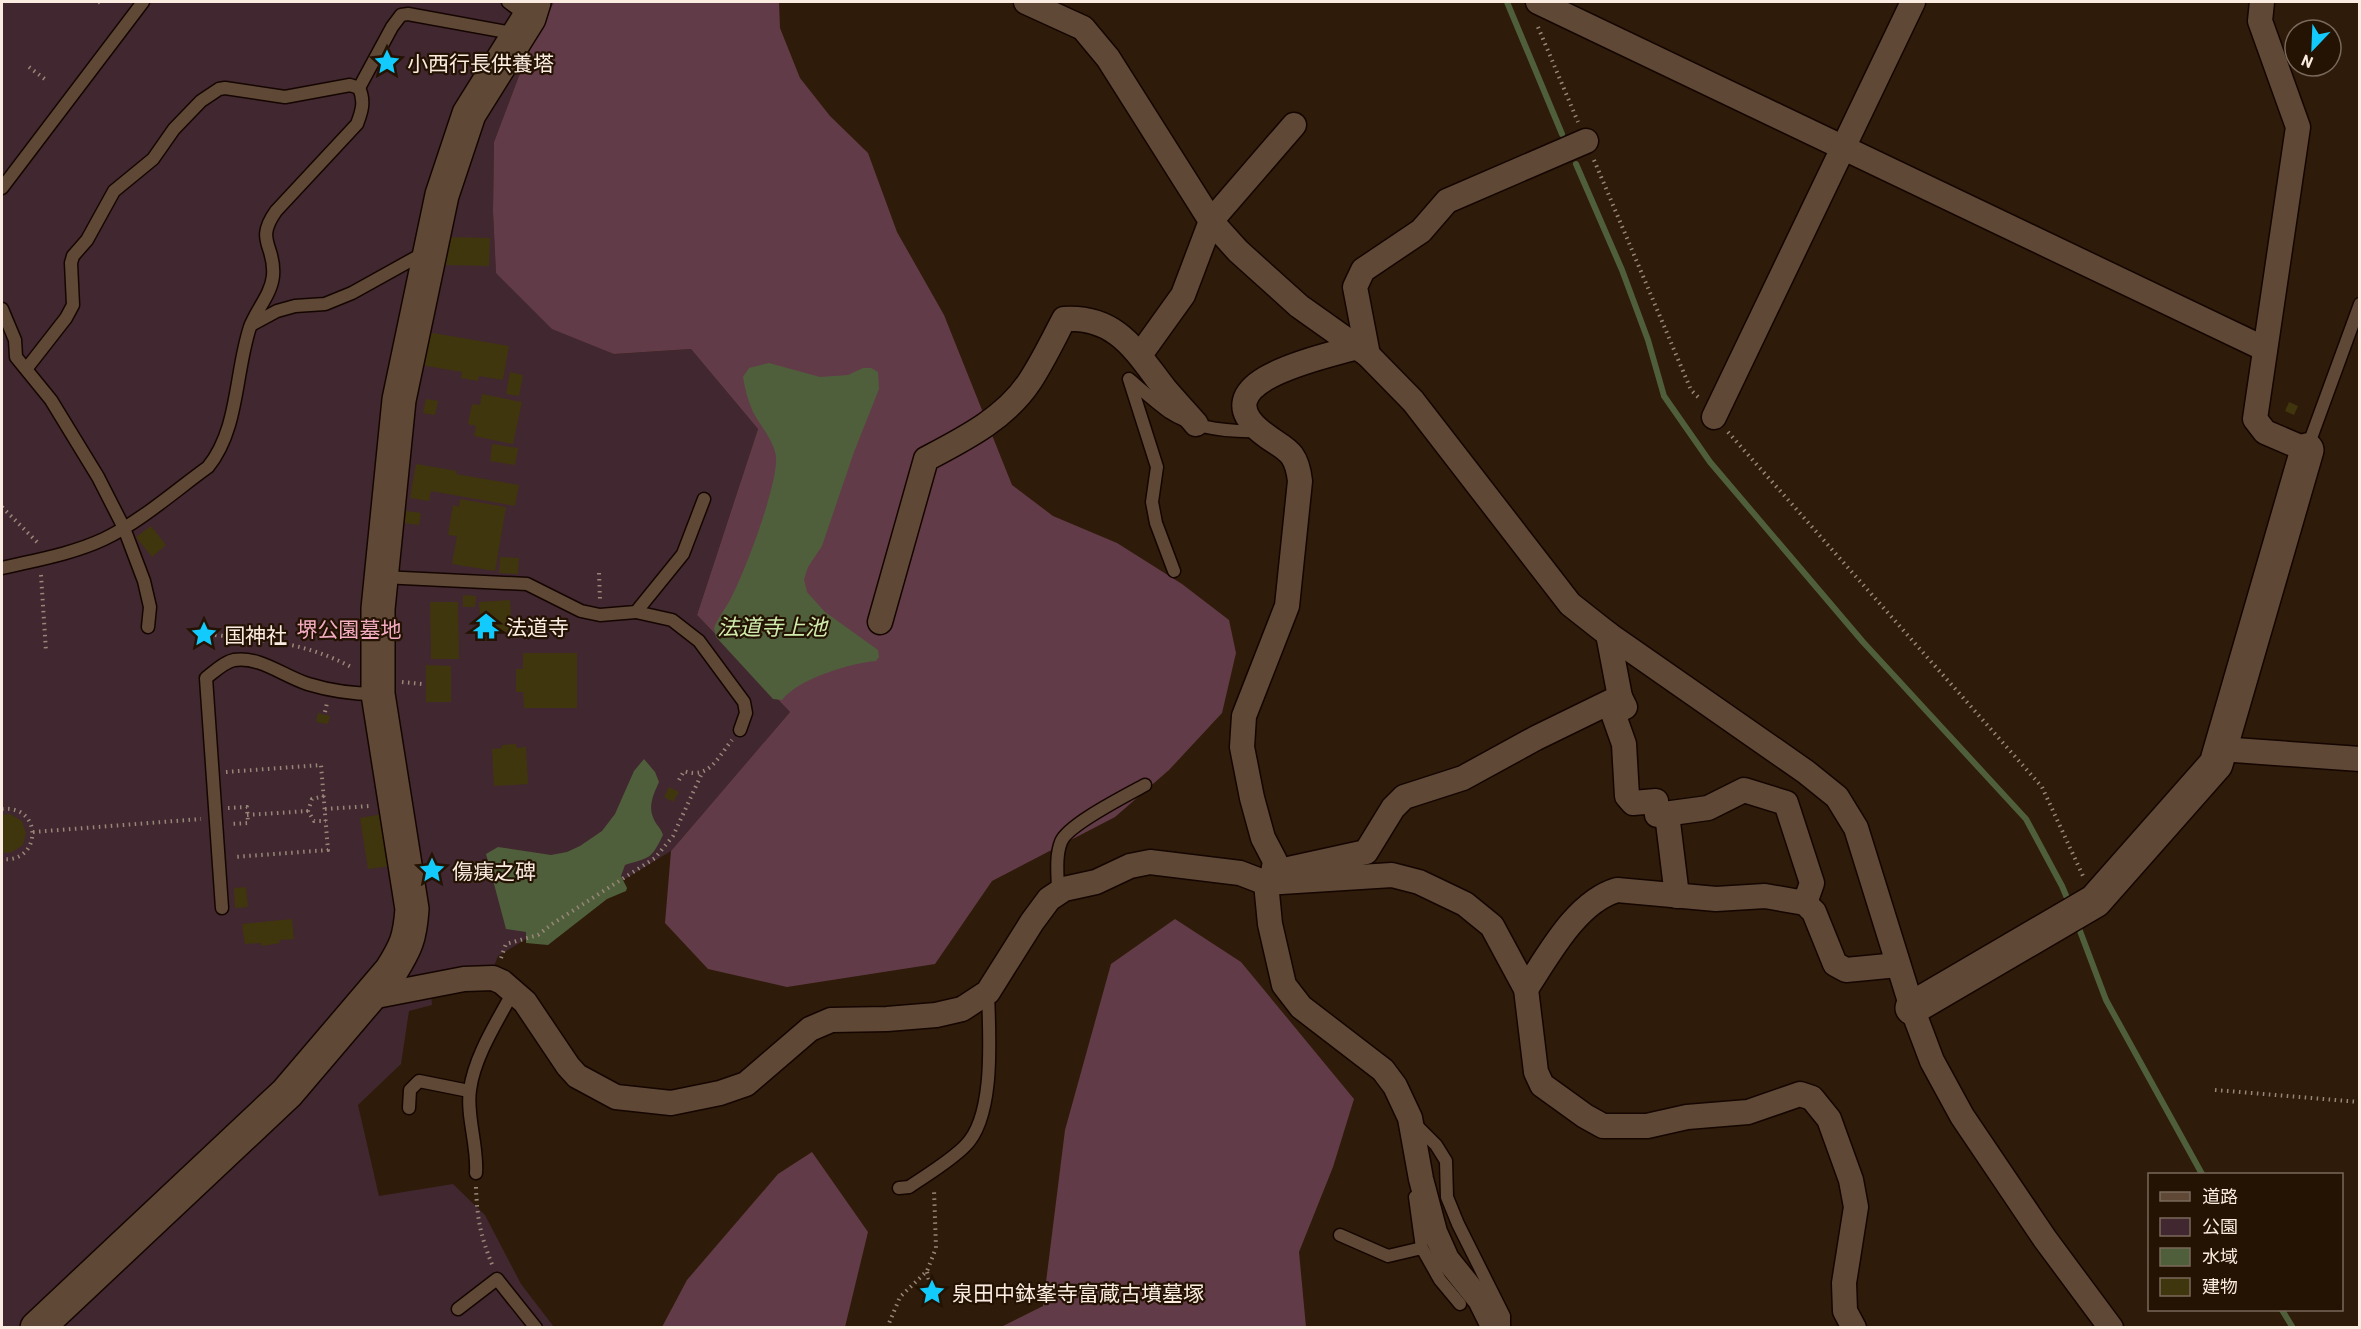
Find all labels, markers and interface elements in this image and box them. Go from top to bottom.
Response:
north arrow [2283,18,2343,78]
place icon: 小西行長供養塔 [372,47,402,77]
place label: 小西行長供養塔 [407,50,554,75]
text: N [2298,51,2316,73]
temple icon: 法道寺 [471,611,501,641]
water label: 法道寺上池 [717,613,829,639]
place label: 法道寺 [506,614,569,639]
park label: 堺公園墓地 [297,616,402,641]
place icon: 国神社 [189,619,219,649]
place label: 国神社 [224,622,287,647]
place icon: 傷痍之碑 [417,855,447,885]
place label: 傷痍之碑 [452,858,536,883]
legend [2148,1173,2343,1311]
text: 道路 [2202,1185,2238,1207]
text: 公園 [2202,1215,2238,1237]
text: 水域 [2202,1245,2238,1267]
text: 建物 [2202,1275,2238,1297]
place icon: 泉田中鉢峯寺富蔵古墳墓塚 [917,1277,947,1307]
place label: 泉田中鉢峯寺富蔵古墳墓塚 [952,1280,1204,1305]

